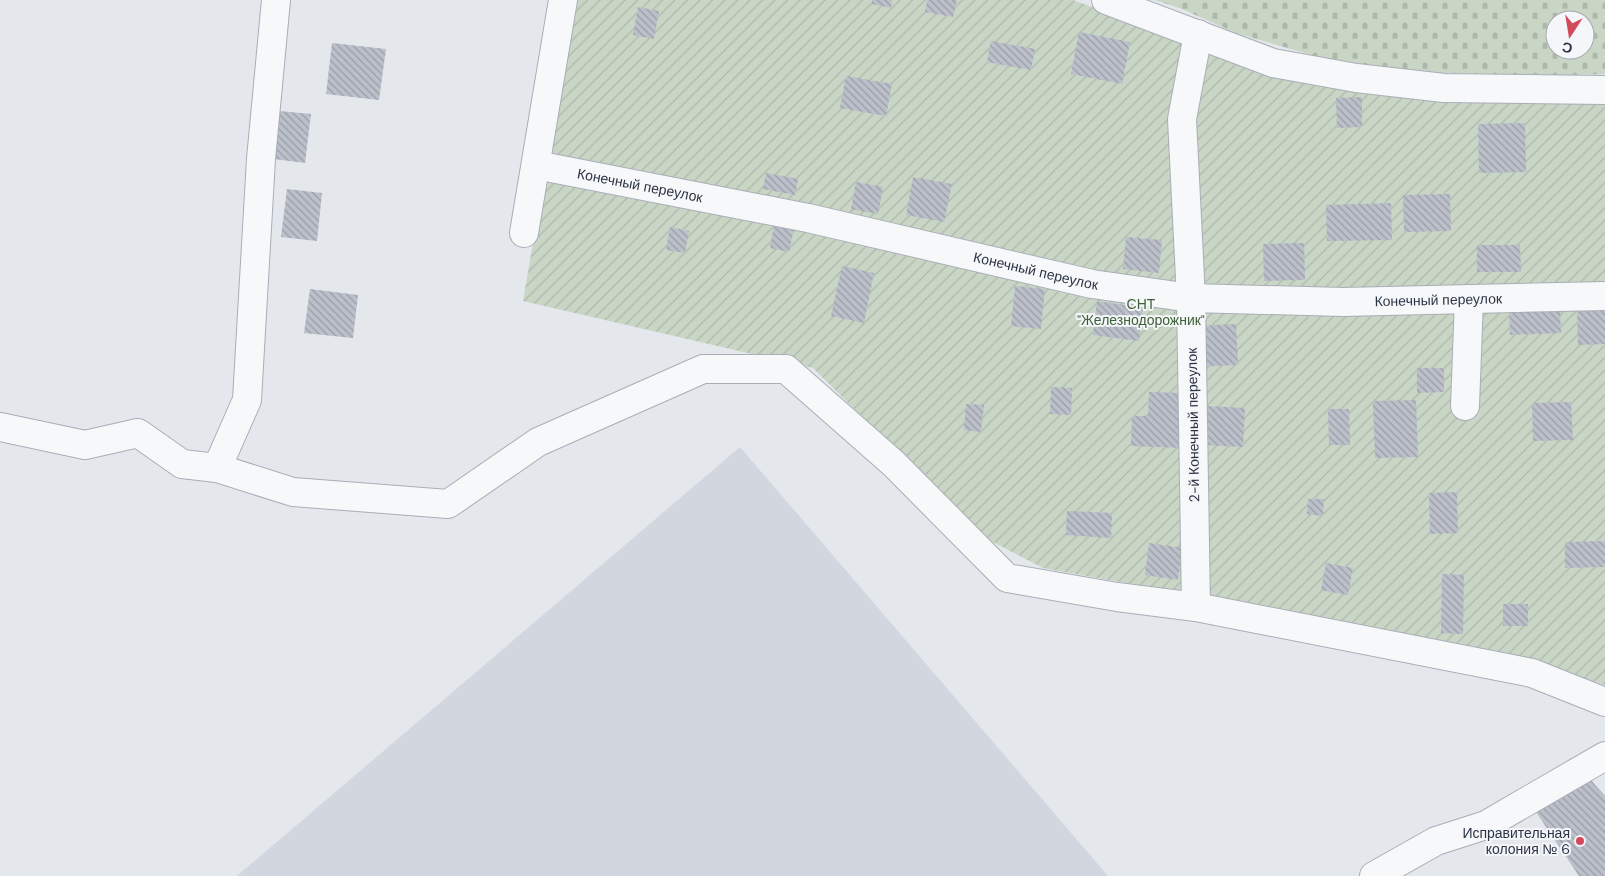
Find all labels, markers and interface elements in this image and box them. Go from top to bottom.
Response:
north arrow [1545,10,1595,60]
text: С [1560,38,1574,58]
street label: Конечный переулок [576,164,705,206]
street label: Конечный переулок [972,248,1100,294]
street label: Конечный переулок [1374,289,1503,310]
park label: СНТ "Железнодорожник" [1077,295,1205,329]
street label: 2-й Конечный переулок [1183,347,1203,502]
place label: Исправительная колония № 6 [1462,824,1570,858]
marker: Исправительная колония № 6 [1574,835,1586,847]

